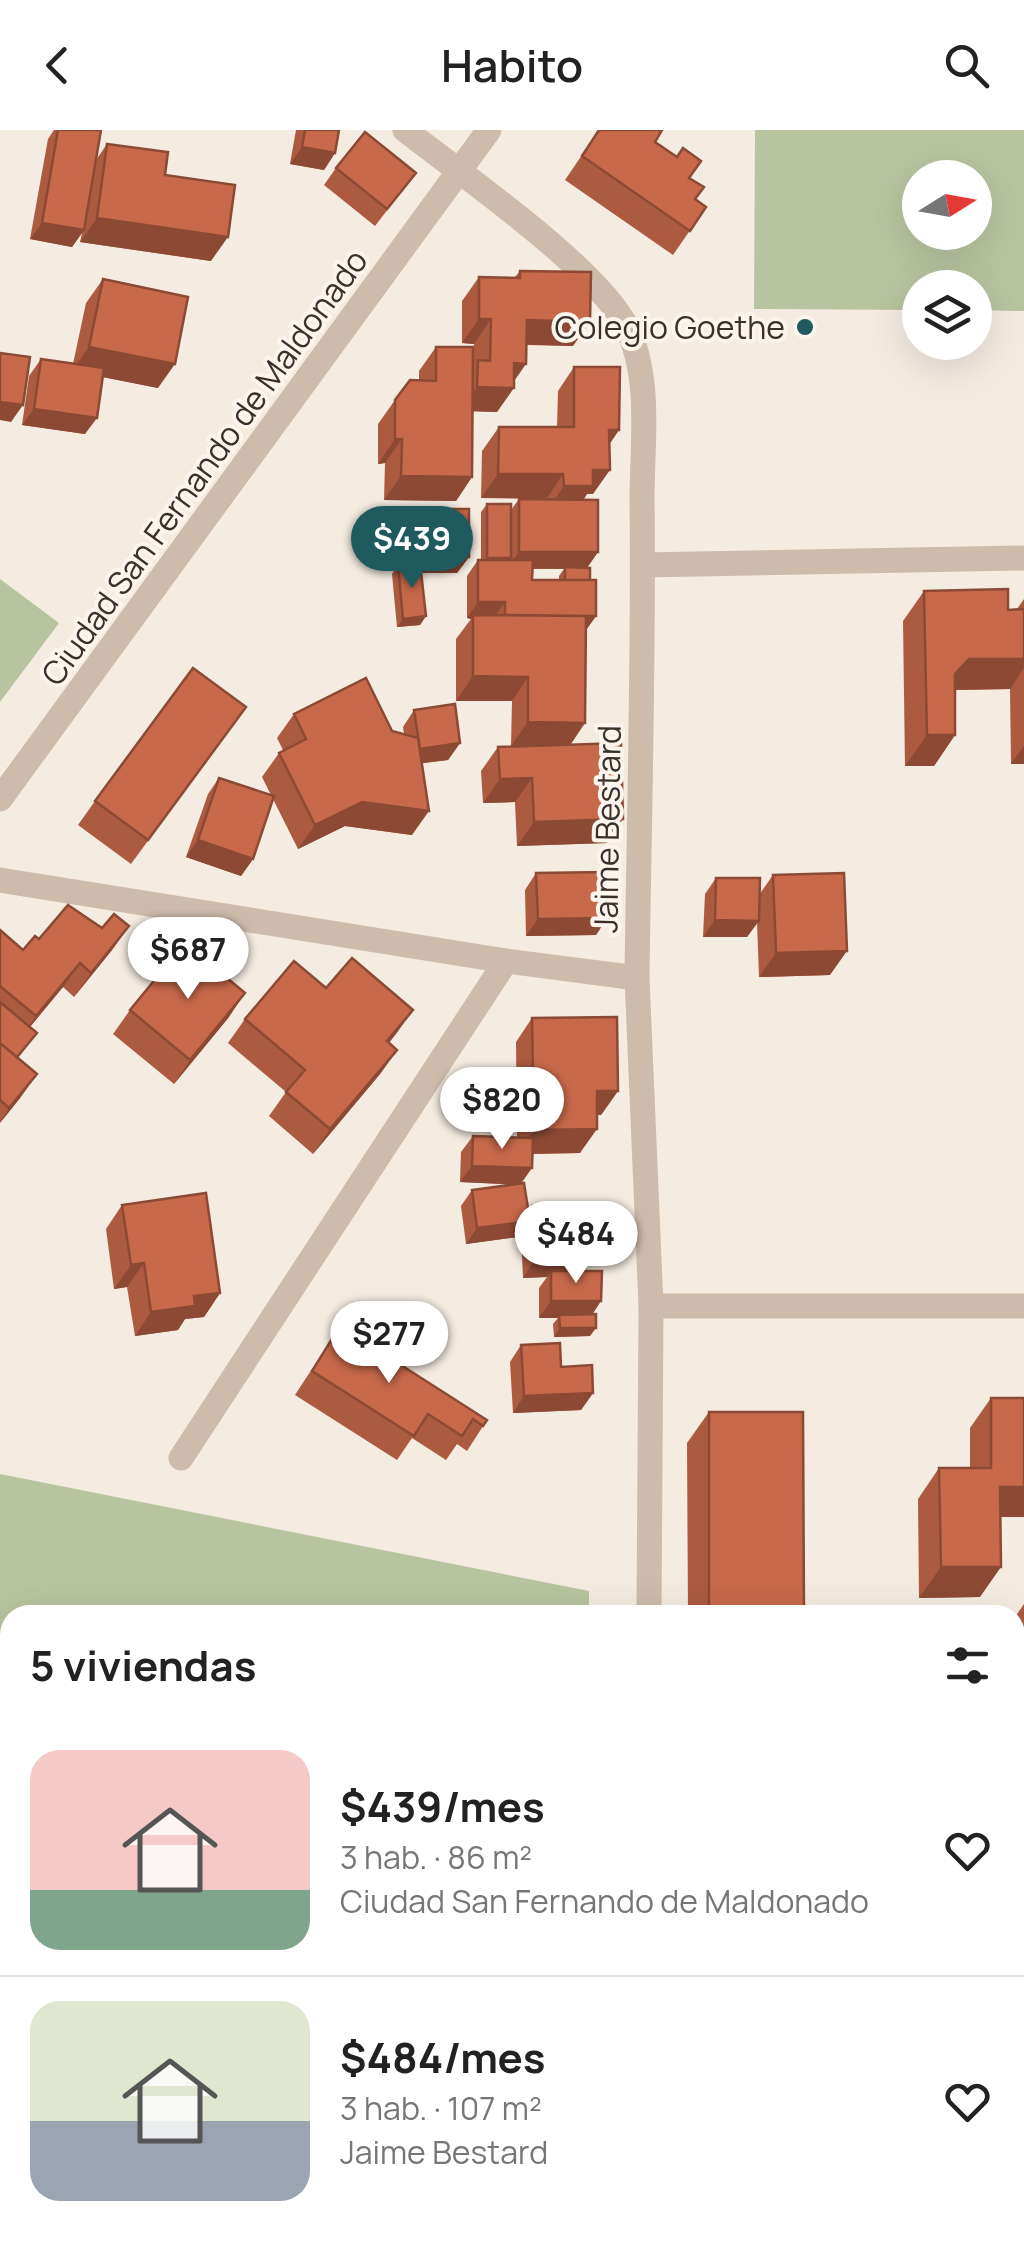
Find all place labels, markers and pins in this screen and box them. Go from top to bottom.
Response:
place label: Colegio Goethe [555,305,785,349]
marker: Colegio Goethe [794,316,816,338]
pin: $439 [353,506,471,591]
pin: $687 [129,917,247,1002]
pin: $820 [443,1067,561,1152]
pin: $484 [517,1201,635,1286]
pin: $277 [330,1301,448,1386]

